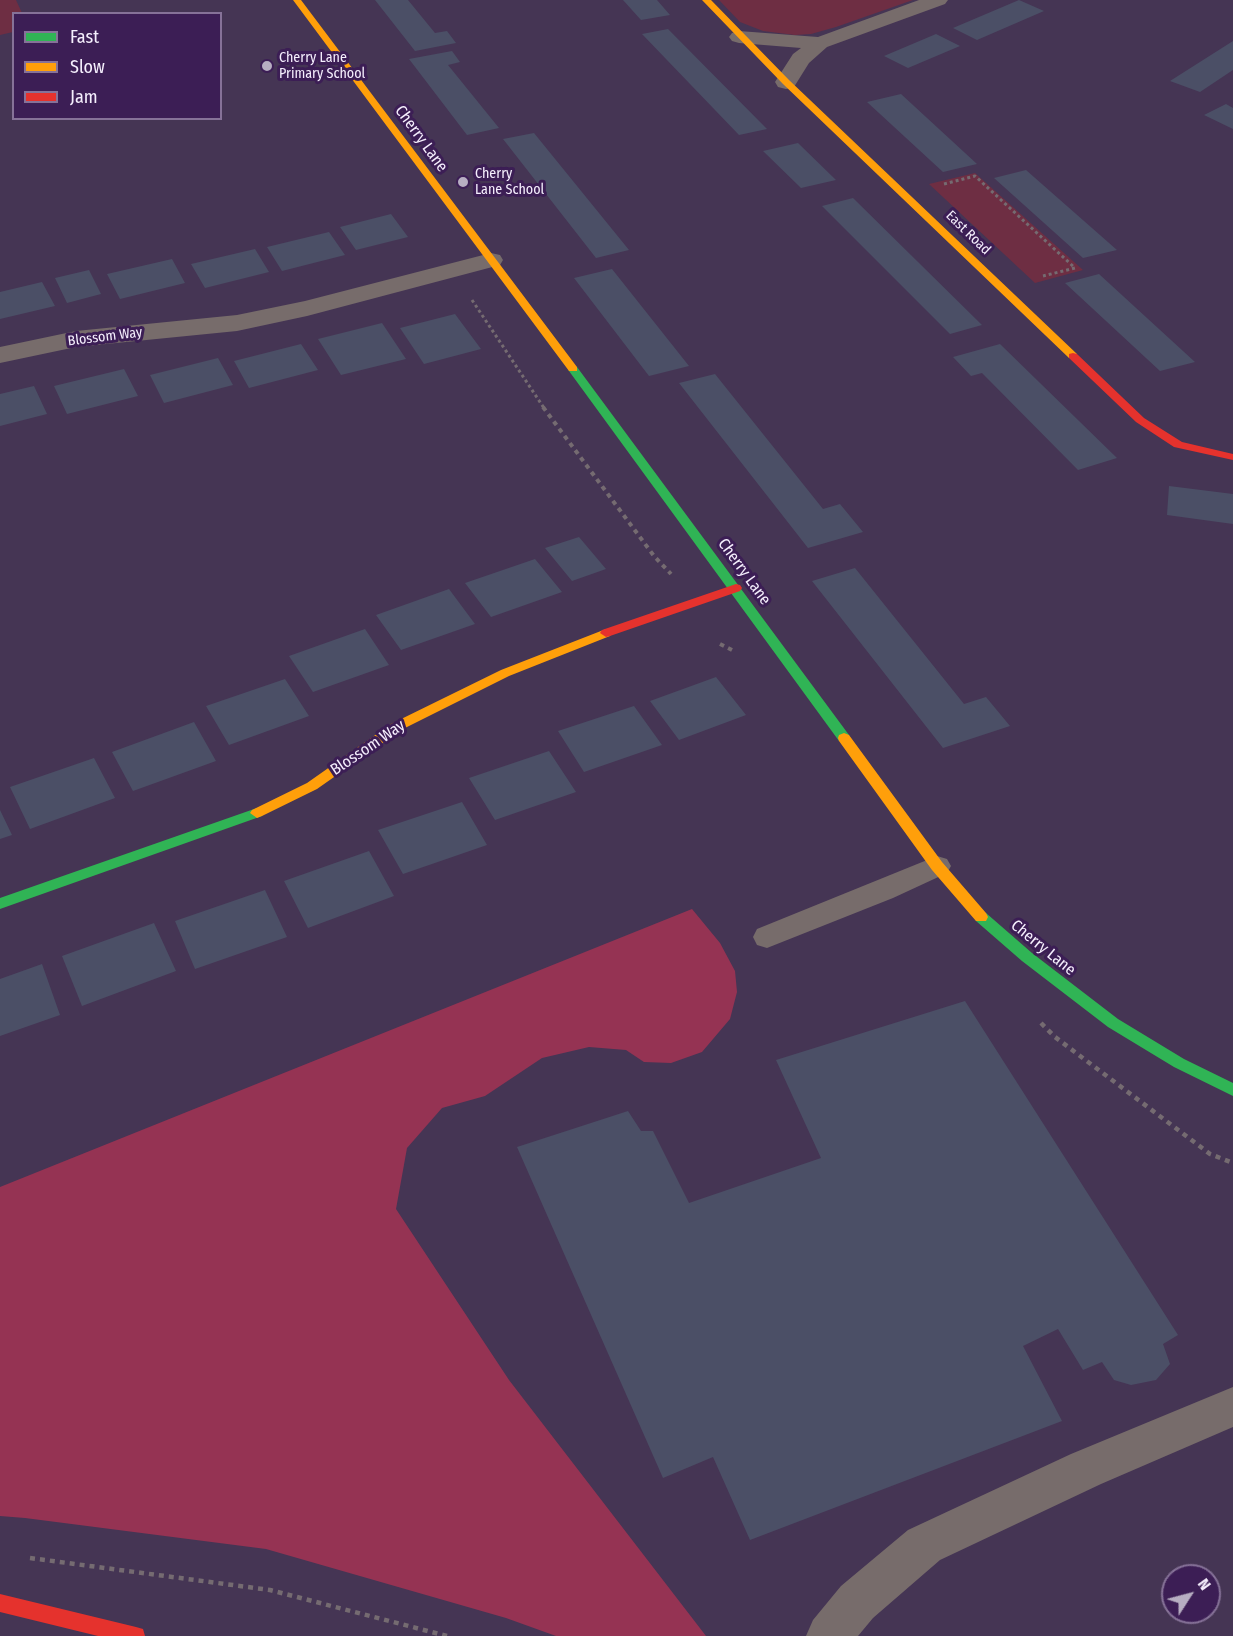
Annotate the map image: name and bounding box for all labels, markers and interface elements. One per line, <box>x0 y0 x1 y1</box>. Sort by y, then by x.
legend <box>12 12 222 120</box>
text: Fast <box>70 26 99 48</box>
place label: Cherry Lane Primary School <box>279 50 365 82</box>
text: Slow <box>70 56 105 78</box>
marker: Cherry Lane Primary School <box>260 59 274 73</box>
text: Jam <box>70 86 98 108</box>
street label: Cherry Lane <box>390 102 452 176</box>
place label: Cherry Lane School <box>475 166 544 198</box>
marker: Cherry Lane School <box>456 175 470 189</box>
street label: East Road <box>942 207 994 259</box>
street label: Blossom Way <box>67 324 143 350</box>
street label: Cherry Lane <box>713 535 775 609</box>
street label: Blossom Way <box>327 716 409 780</box>
street label: Cherry Lane <box>1007 916 1079 980</box>
north arrow <box>1161 1564 1221 1624</box>
text: N <box>1194 1575 1215 1594</box>

